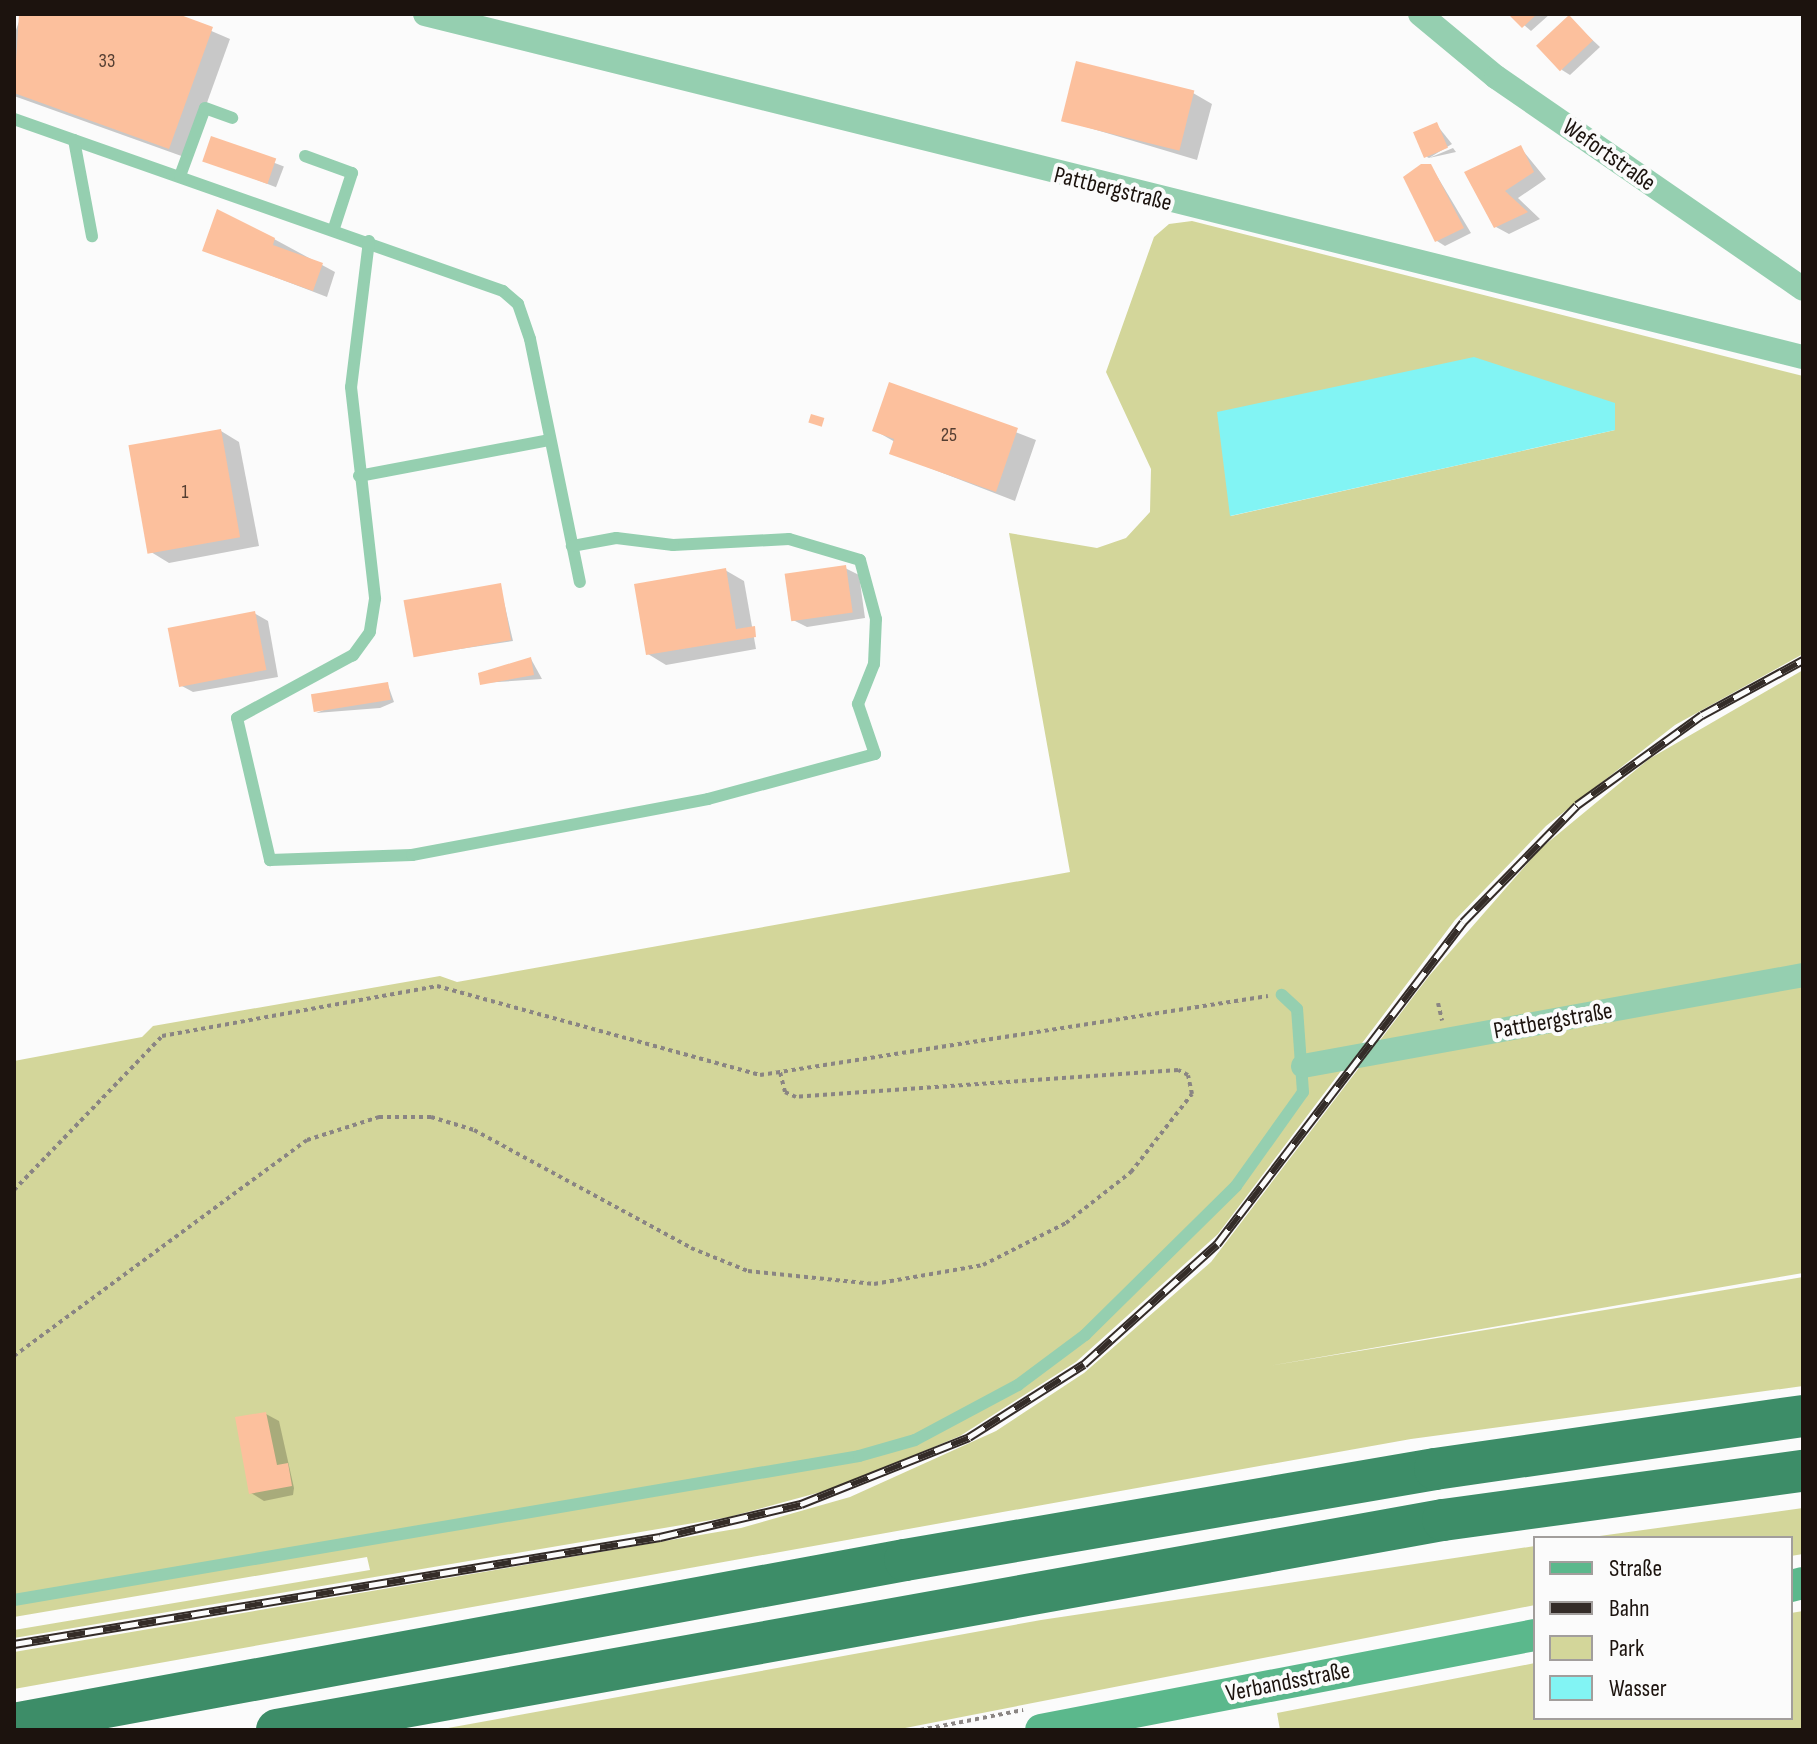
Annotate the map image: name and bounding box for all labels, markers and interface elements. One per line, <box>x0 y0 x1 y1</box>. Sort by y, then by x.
house number: 33 <box>99 49 115 73</box>
street label: Wefortstraße <box>1557 113 1661 197</box>
street label: Pattbergstraße <box>1051 160 1175 218</box>
house number: 25 <box>941 423 957 447</box>
house number: 1 <box>182 480 188 504</box>
street label: Pattbergstraße <box>1491 996 1615 1046</box>
legend <box>1533 1536 1793 1720</box>
text: Straße <box>1609 1554 1662 1583</box>
text: Bahn <box>1609 1594 1650 1623</box>
text: Park <box>1609 1634 1644 1663</box>
street label: Verbandsstraße <box>1224 1656 1352 1708</box>
text: Wasser <box>1609 1674 1667 1703</box>

